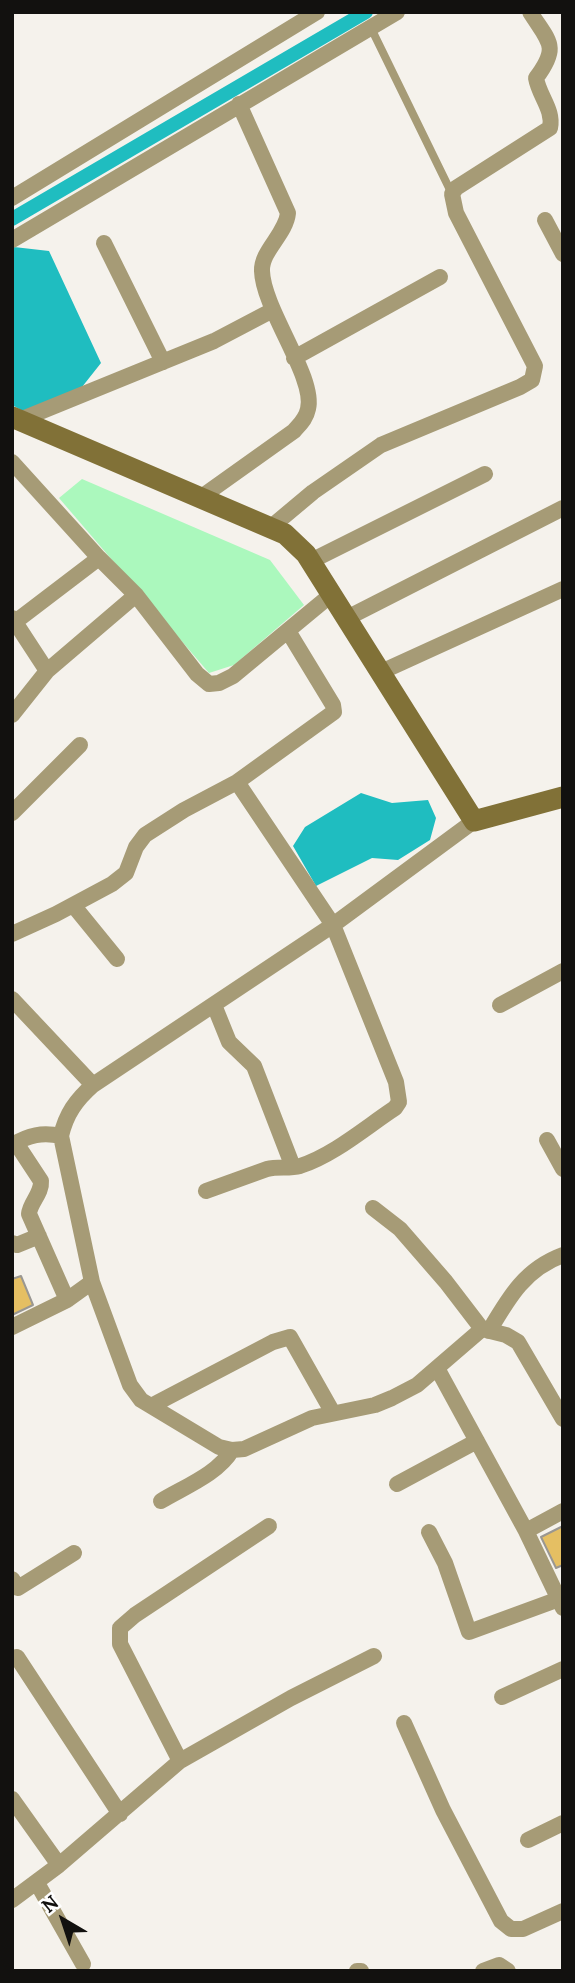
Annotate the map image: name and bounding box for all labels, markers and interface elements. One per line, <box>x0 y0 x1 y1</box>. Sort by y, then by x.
north arrow <box>28 1885 98 1955</box>
text: N <box>37 1890 63 1918</box>

